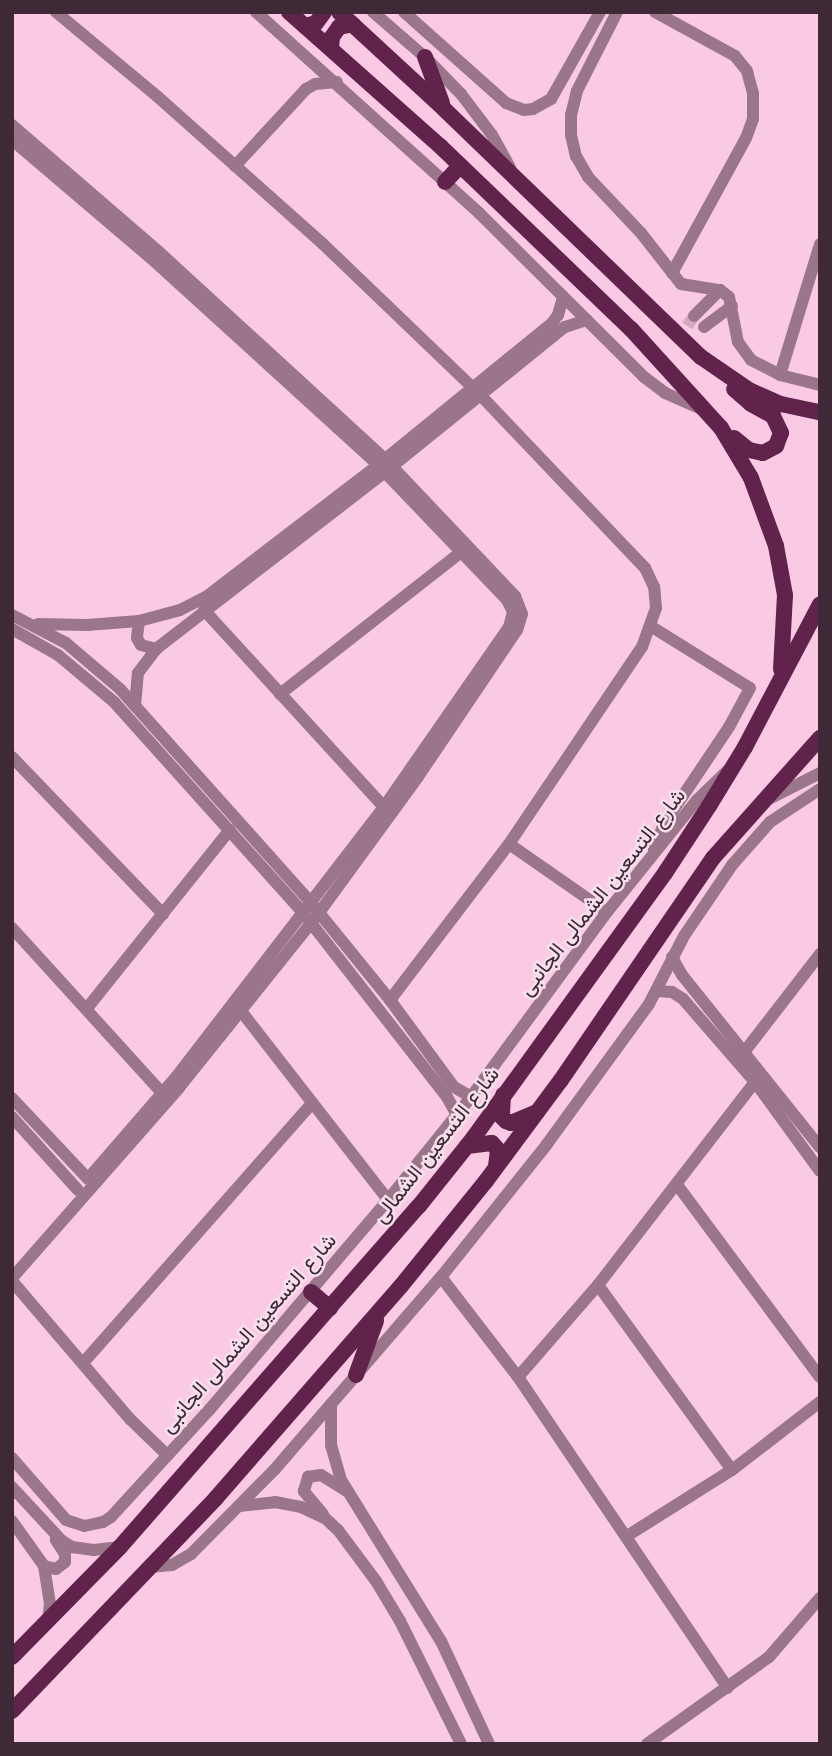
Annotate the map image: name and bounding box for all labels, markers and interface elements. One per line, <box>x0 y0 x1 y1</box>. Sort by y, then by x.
street label: شارع التسعين الشمالى الجانبى <box>513 783 691 1001</box>
street label: شارع التسعين الشمالى <box>367 1062 505 1228</box>
street label: شارع التسعين الشمالى الجانبى <box>154 1228 342 1438</box>

